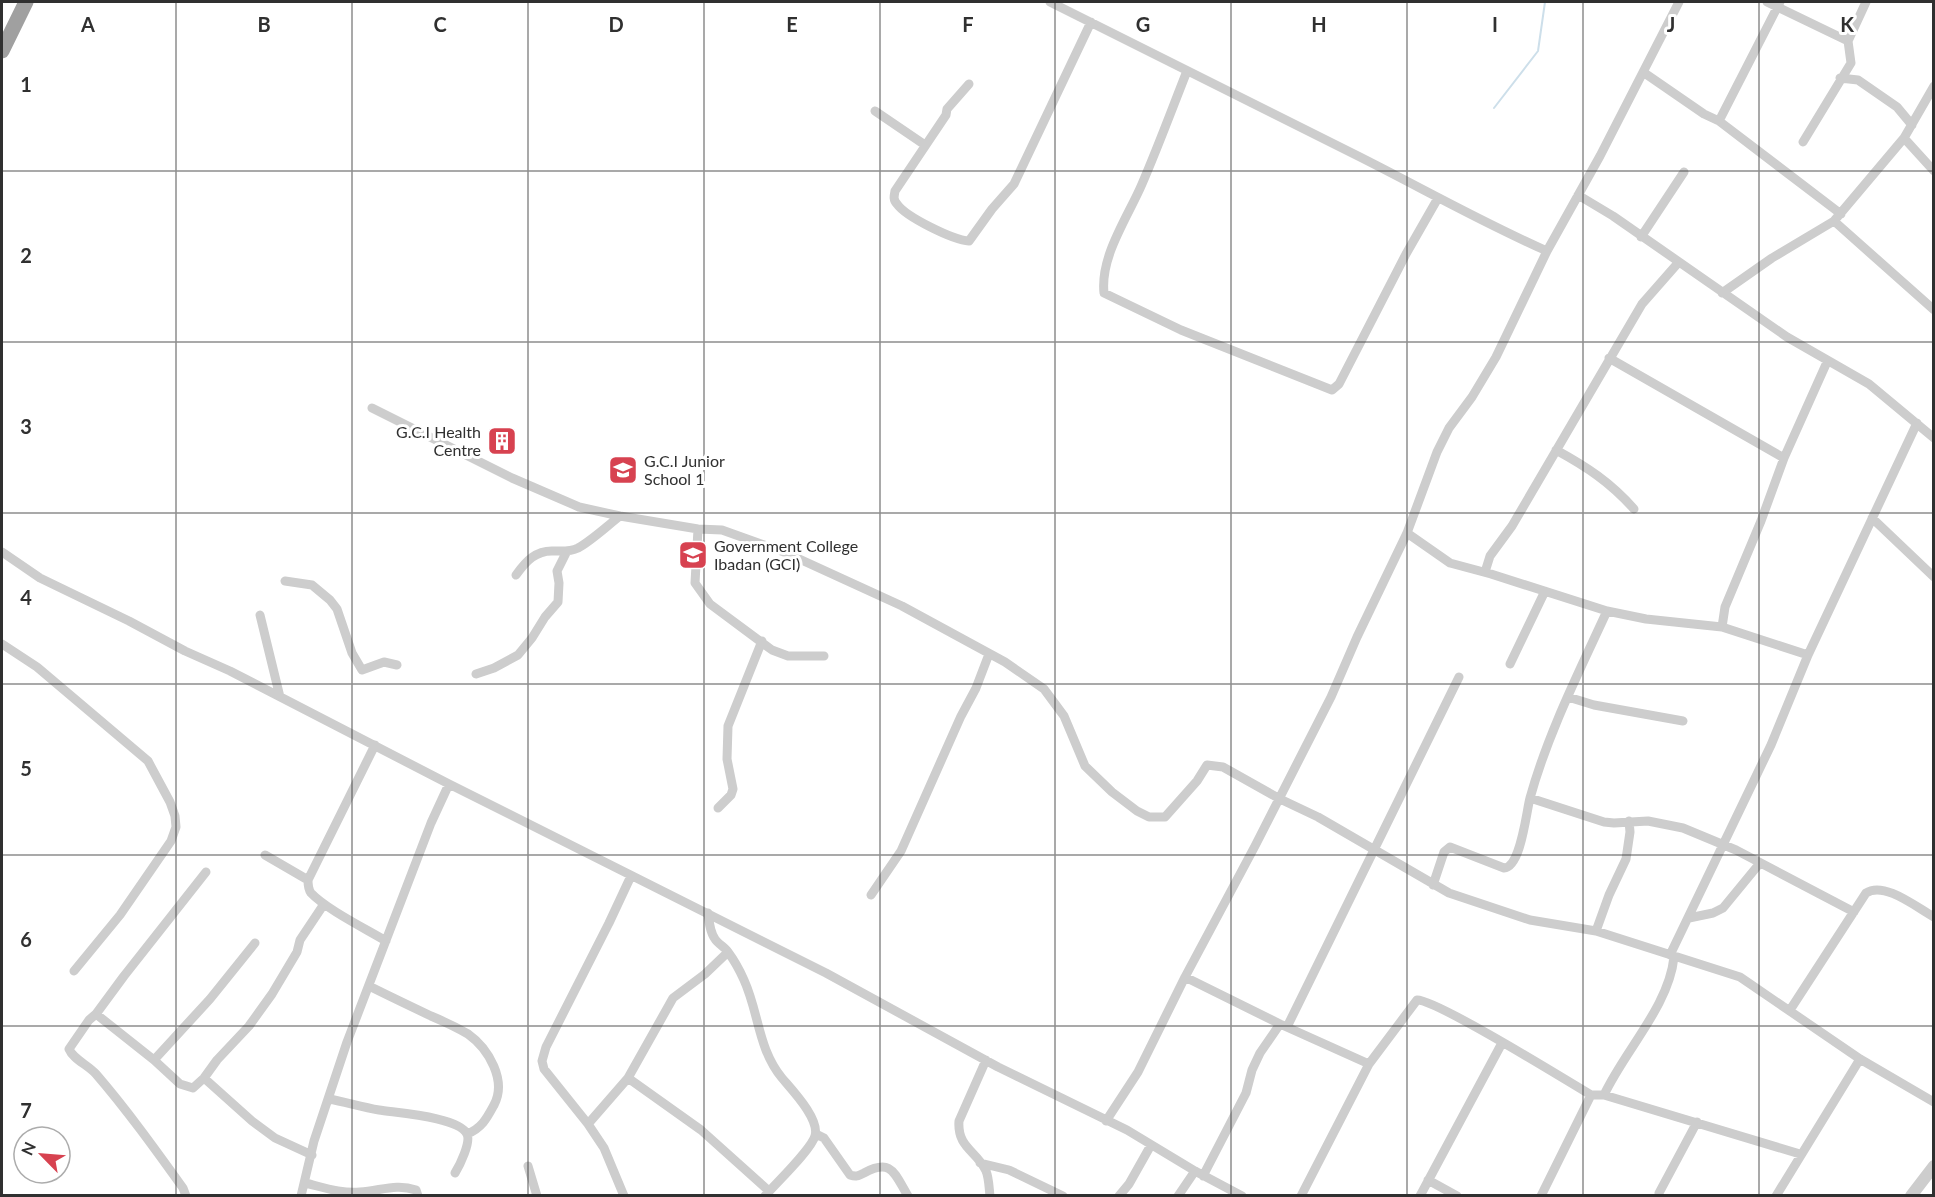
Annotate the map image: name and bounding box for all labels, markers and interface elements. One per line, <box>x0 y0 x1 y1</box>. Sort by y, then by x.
text: A <box>80 12 95 36</box>
text: B <box>257 12 271 36</box>
text: C <box>433 12 447 36</box>
text: D <box>608 12 624 36</box>
text: E <box>786 12 798 36</box>
text: F <box>962 12 974 36</box>
text: G <box>1136 12 1150 36</box>
text: H <box>1311 12 1327 36</box>
text: I <box>1492 12 1498 36</box>
text: J <box>1667 12 1675 36</box>
text: K <box>1840 12 1854 36</box>
text: 1 <box>20 72 32 96</box>
text: 2 <box>20 243 32 267</box>
text: 3 <box>20 414 32 438</box>
place label: G.C.I Health Centre <box>396 422 481 459</box>
building icon: G.C.I Health Centre <box>486 425 518 457</box>
place label: G.C.I Junior School 1 <box>644 451 725 488</box>
school or university icon: G.C.I Junior School 1 <box>607 454 639 486</box>
place label: Government College Ibadan (GCI) <box>714 536 858 573</box>
school or university icon: Government College Ibadan (GCI) <box>677 539 709 571</box>
text: 4 <box>20 585 32 609</box>
text: 5 <box>20 756 32 780</box>
text: 6 <box>20 927 32 951</box>
text: 7 <box>20 1098 32 1122</box>
north arrow <box>12 1125 72 1185</box>
text: N <box>17 1139 39 1158</box>

